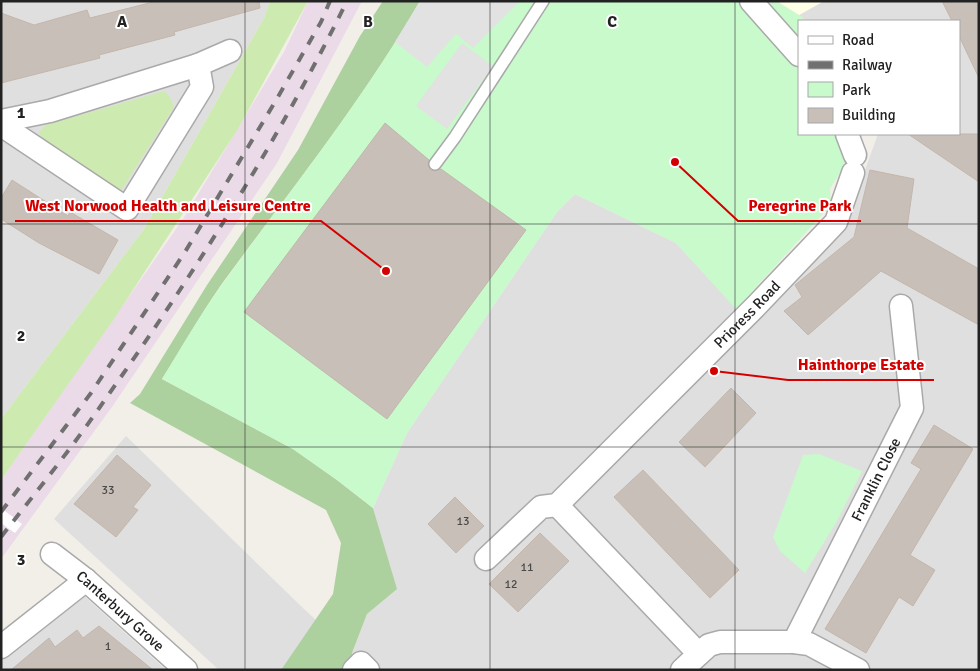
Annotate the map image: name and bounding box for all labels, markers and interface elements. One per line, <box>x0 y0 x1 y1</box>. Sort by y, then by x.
text: A <box>117 12 128 32</box>
text: B <box>363 12 373 32</box>
text: C <box>607 12 617 32</box>
legend <box>798 20 960 135</box>
text: Road <box>842 31 874 49</box>
text: Railway <box>842 56 892 74</box>
text: Park <box>842 81 871 99</box>
text: 1 <box>17 103 26 123</box>
text: Building <box>842 106 896 124</box>
callout: West Norwood Health and Leisure Centre <box>15 190 321 221</box>
callout: Peregrine Park <box>738 190 861 221</box>
text: West Norwood Health and Leisure Centre <box>25 196 311 216</box>
text: Peregrine Park <box>748 196 852 216</box>
street label: Prioress Road <box>710 277 784 352</box>
text: 2 <box>17 326 25 346</box>
callout: Hainthorpe Estate <box>788 349 934 380</box>
text: Hainthorpe Estate <box>798 355 924 375</box>
street label: Franklin Close <box>847 435 905 524</box>
house number: 33 <box>102 483 114 498</box>
house number: 13 <box>457 514 469 529</box>
text: 3 <box>17 550 25 570</box>
house number: 11 <box>521 560 533 575</box>
street label: Canterbury Grove <box>73 567 168 655</box>
house number: 12 <box>505 577 517 592</box>
house number: 1 <box>105 639 111 654</box>

